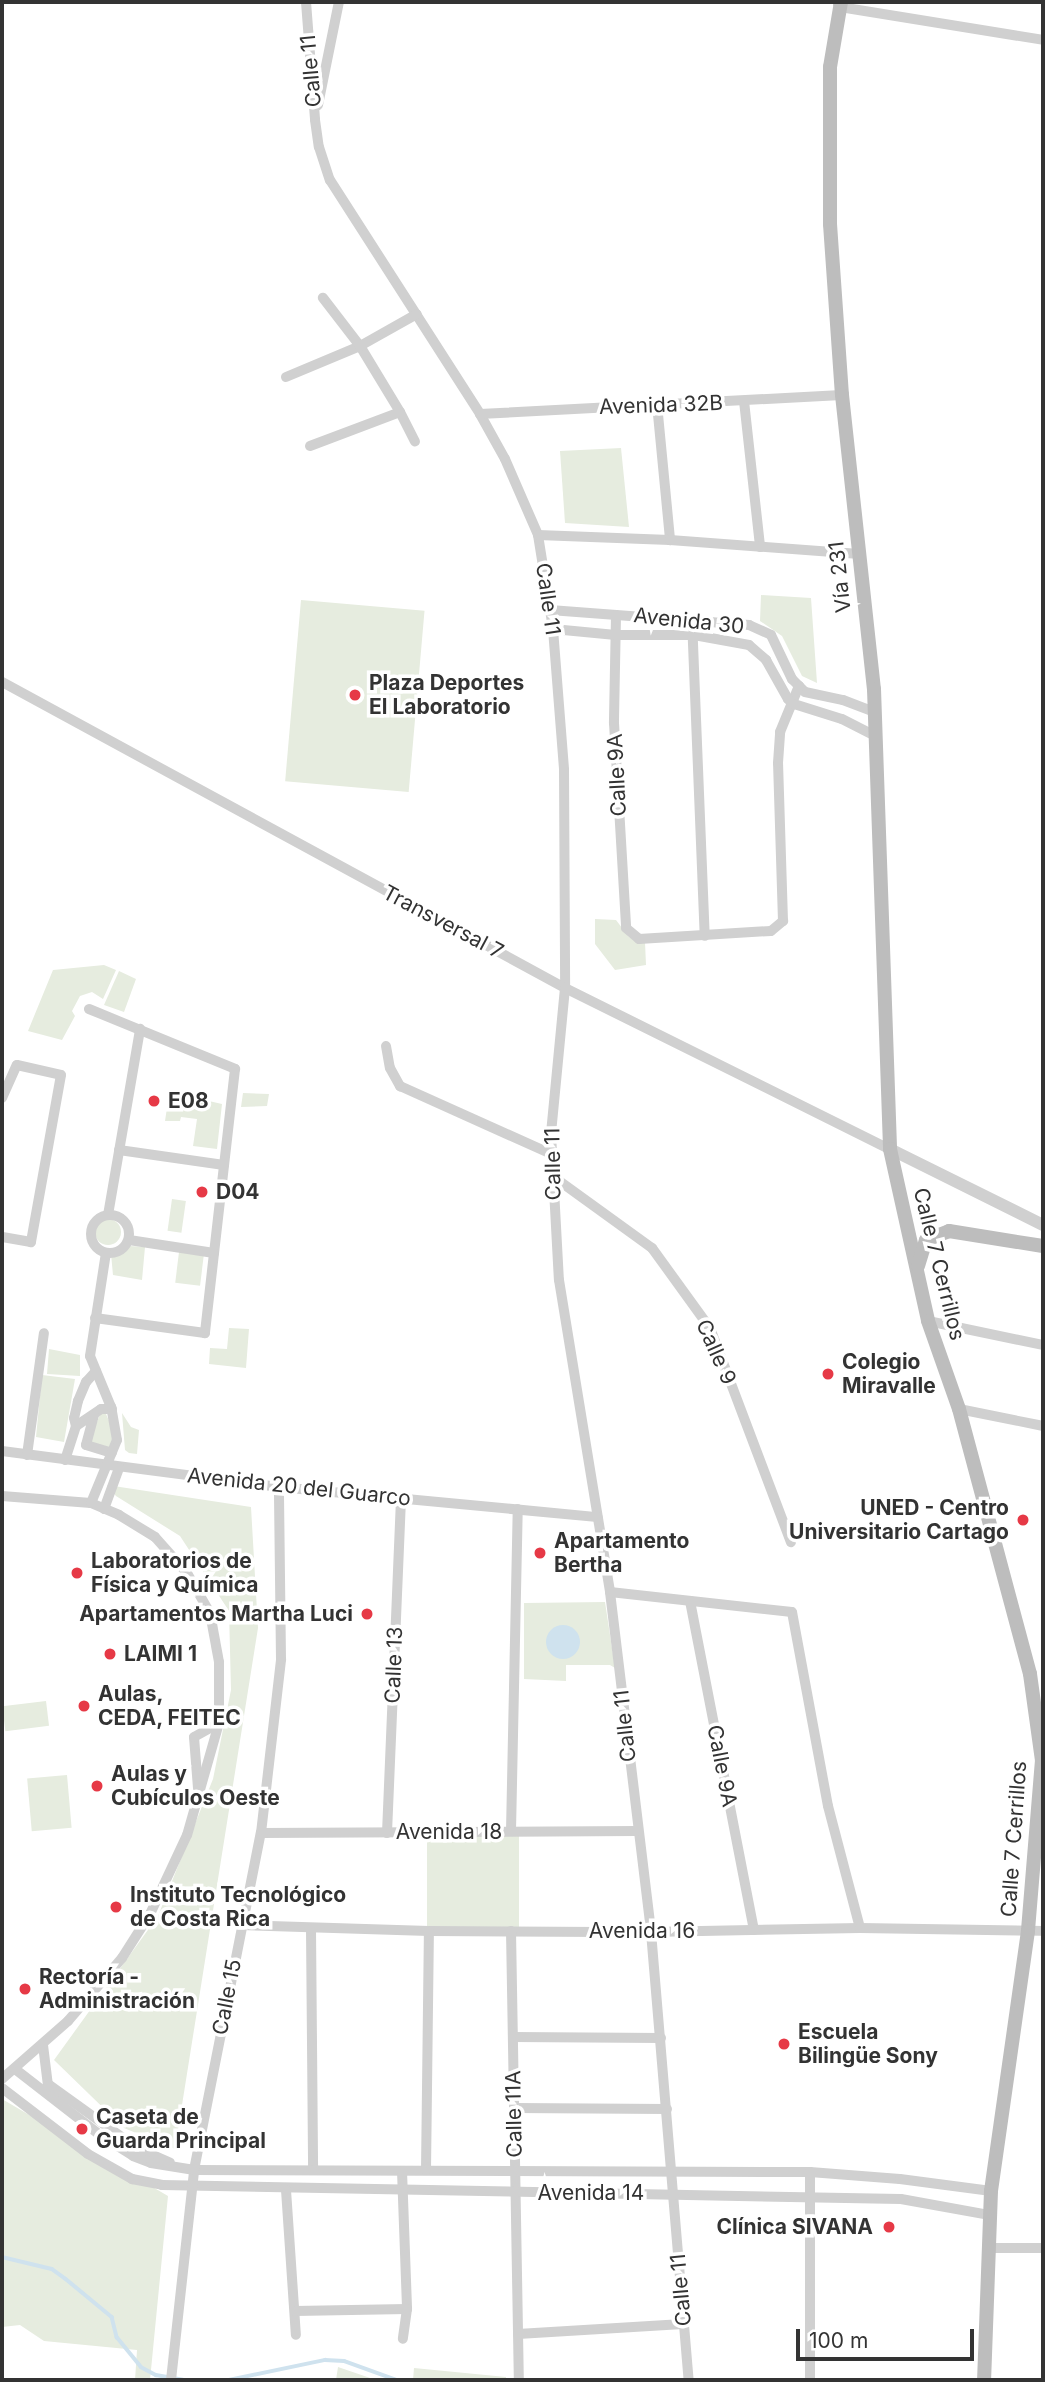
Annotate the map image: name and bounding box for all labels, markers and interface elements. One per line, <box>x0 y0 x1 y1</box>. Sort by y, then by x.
street label: Calle 11 <box>295 34 327 108</box>
street label: Avenida 32B <box>598 390 724 420</box>
street label: Vía 231 <box>824 540 856 614</box>
street label: Calle 11 <box>530 561 566 637</box>
street label: Avenida 30 <box>633 603 745 639</box>
place label: Plaza Deportes El Laboratorio <box>369 670 524 720</box>
marker: Plaza Deportes El Laboratorio <box>347 687 363 703</box>
street label: Calle 9A <box>602 733 632 817</box>
street label: Transversal 7 <box>378 880 508 964</box>
place label: E08 <box>168 1088 209 1114</box>
marker: E08 <box>146 1093 162 1109</box>
street label: Calle 11 <box>540 1128 566 1200</box>
place label: D04 <box>216 1179 260 1205</box>
marker: D04 <box>194 1184 210 1200</box>
street label: Calle 7 Cerrillos <box>908 1185 970 1343</box>
street label: Calle 9 <box>691 1316 741 1388</box>
place label: Colegio Miravalle <box>842 1349 936 1399</box>
marker: Colegio Miravalle <box>820 1366 836 1382</box>
street label: Avenida 20 del Guarco <box>186 1463 412 1511</box>
place label: UNED - Centro Universitario Cartago <box>789 1495 1009 1545</box>
marker: UNED - Centro Universitario Cartago <box>1015 1512 1031 1528</box>
place label: Apartamento Bertha <box>554 1528 689 1578</box>
marker: Apartamento Bertha <box>532 1545 548 1561</box>
place label: Laboratorios de Física y Química <box>91 1548 258 1598</box>
marker: Laboratorios de Física y Química <box>69 1565 85 1581</box>
place label: Apartamentos Martha Luci <box>79 1601 353 1627</box>
marker: Apartamentos Martha Luci <box>359 1606 375 1622</box>
street label: Calle 13 <box>380 1626 408 1704</box>
place label: LAIMI 1 <box>124 1641 197 1667</box>
marker: LAIMI 1 <box>102 1646 118 1662</box>
place label: Aulas, CEDA, FEITEC <box>98 1681 242 1731</box>
street label: Calle 11 <box>609 1689 641 1763</box>
marker: Aulas, CEDA, FEITEC <box>76 1698 92 1714</box>
street label: Calle 9A <box>702 1723 742 1809</box>
street label: Calle 7 Cerrillos <box>996 1760 1032 1918</box>
place label: Aulas y Cubículos Oeste <box>111 1761 280 1811</box>
marker: Aulas y Cubículos Oeste <box>89 1778 105 1794</box>
street label: Avenida 18 <box>396 1819 502 1845</box>
place label: Instituto Tecnológico de Costa Rica <box>130 1882 346 1932</box>
marker: Instituto Tecnológico de Costa Rica <box>108 1899 124 1915</box>
street label: Avenida 16 <box>589 1918 695 1944</box>
street label: Calle 15 <box>207 1957 247 2037</box>
place label: Rectoría - Administración <box>39 1964 195 2014</box>
marker: Rectoría - Administración <box>17 1981 33 1997</box>
place label: Escuela Bilingüe Sony <box>798 2019 938 2069</box>
marker: Escuela Bilingüe Sony <box>776 2036 792 2052</box>
street label: Calle 11A <box>501 2070 527 2158</box>
place label: Caseta de Guarda Principal <box>96 2104 266 2154</box>
marker: Caseta de Guarda Principal <box>74 2121 90 2137</box>
street label: Avenida 14 <box>538 2180 644 2206</box>
place label: Clínica SIVANA <box>717 2214 873 2240</box>
marker: Clínica SIVANA <box>879 2217 899 2237</box>
street label: Calle 11 <box>665 2253 697 2327</box>
scale bar <box>800 2316 978 2360</box>
text: 100 m <box>809 2328 868 2353</box>

